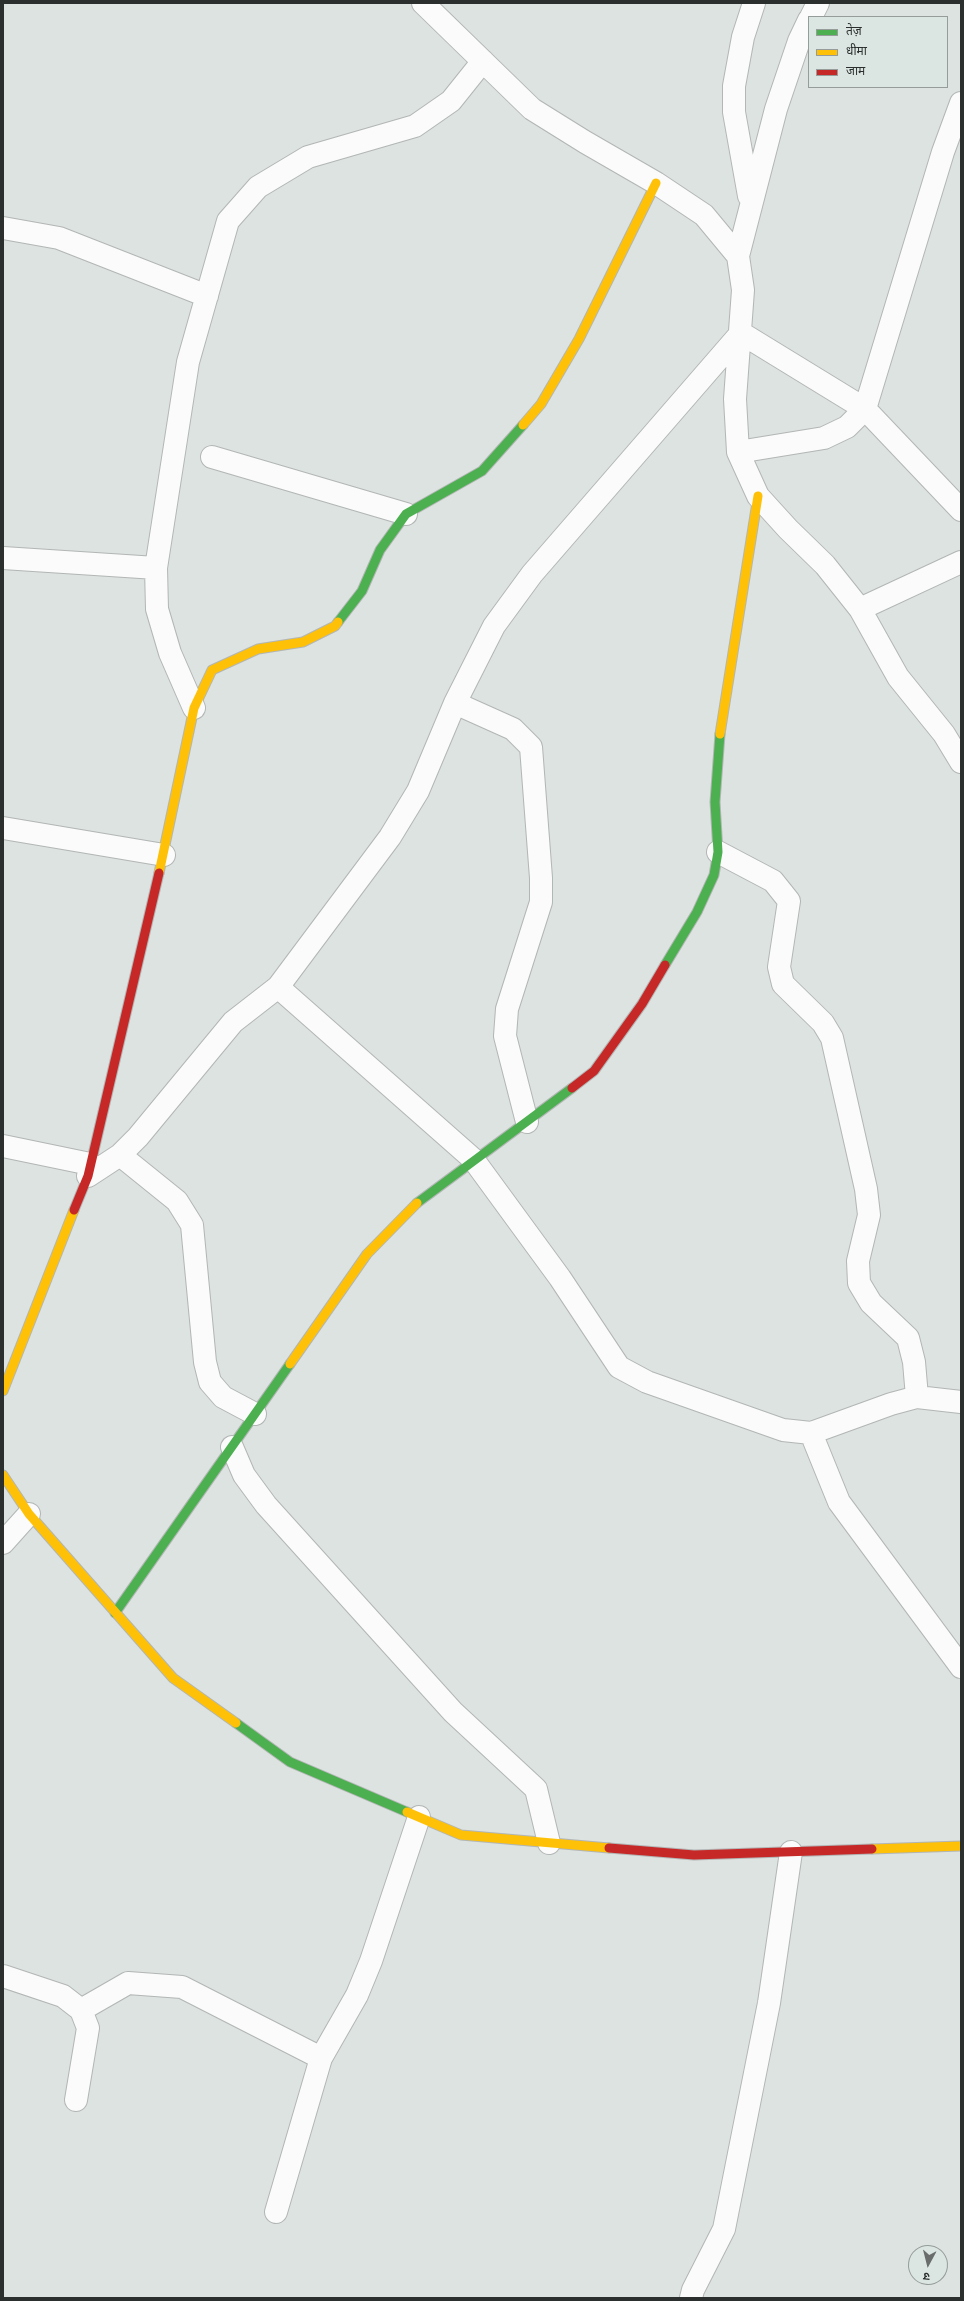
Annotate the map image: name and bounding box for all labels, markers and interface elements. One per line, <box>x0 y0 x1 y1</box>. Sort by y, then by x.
legend <box>808 16 948 88</box>
text: तेज़ <box>846 24 862 38</box>
text: धीमा <box>846 44 867 58</box>
text: जाम <box>846 64 865 78</box>
north arrow <box>908 2245 948 2285</box>
text: उ <box>923 2270 931 2283</box>

